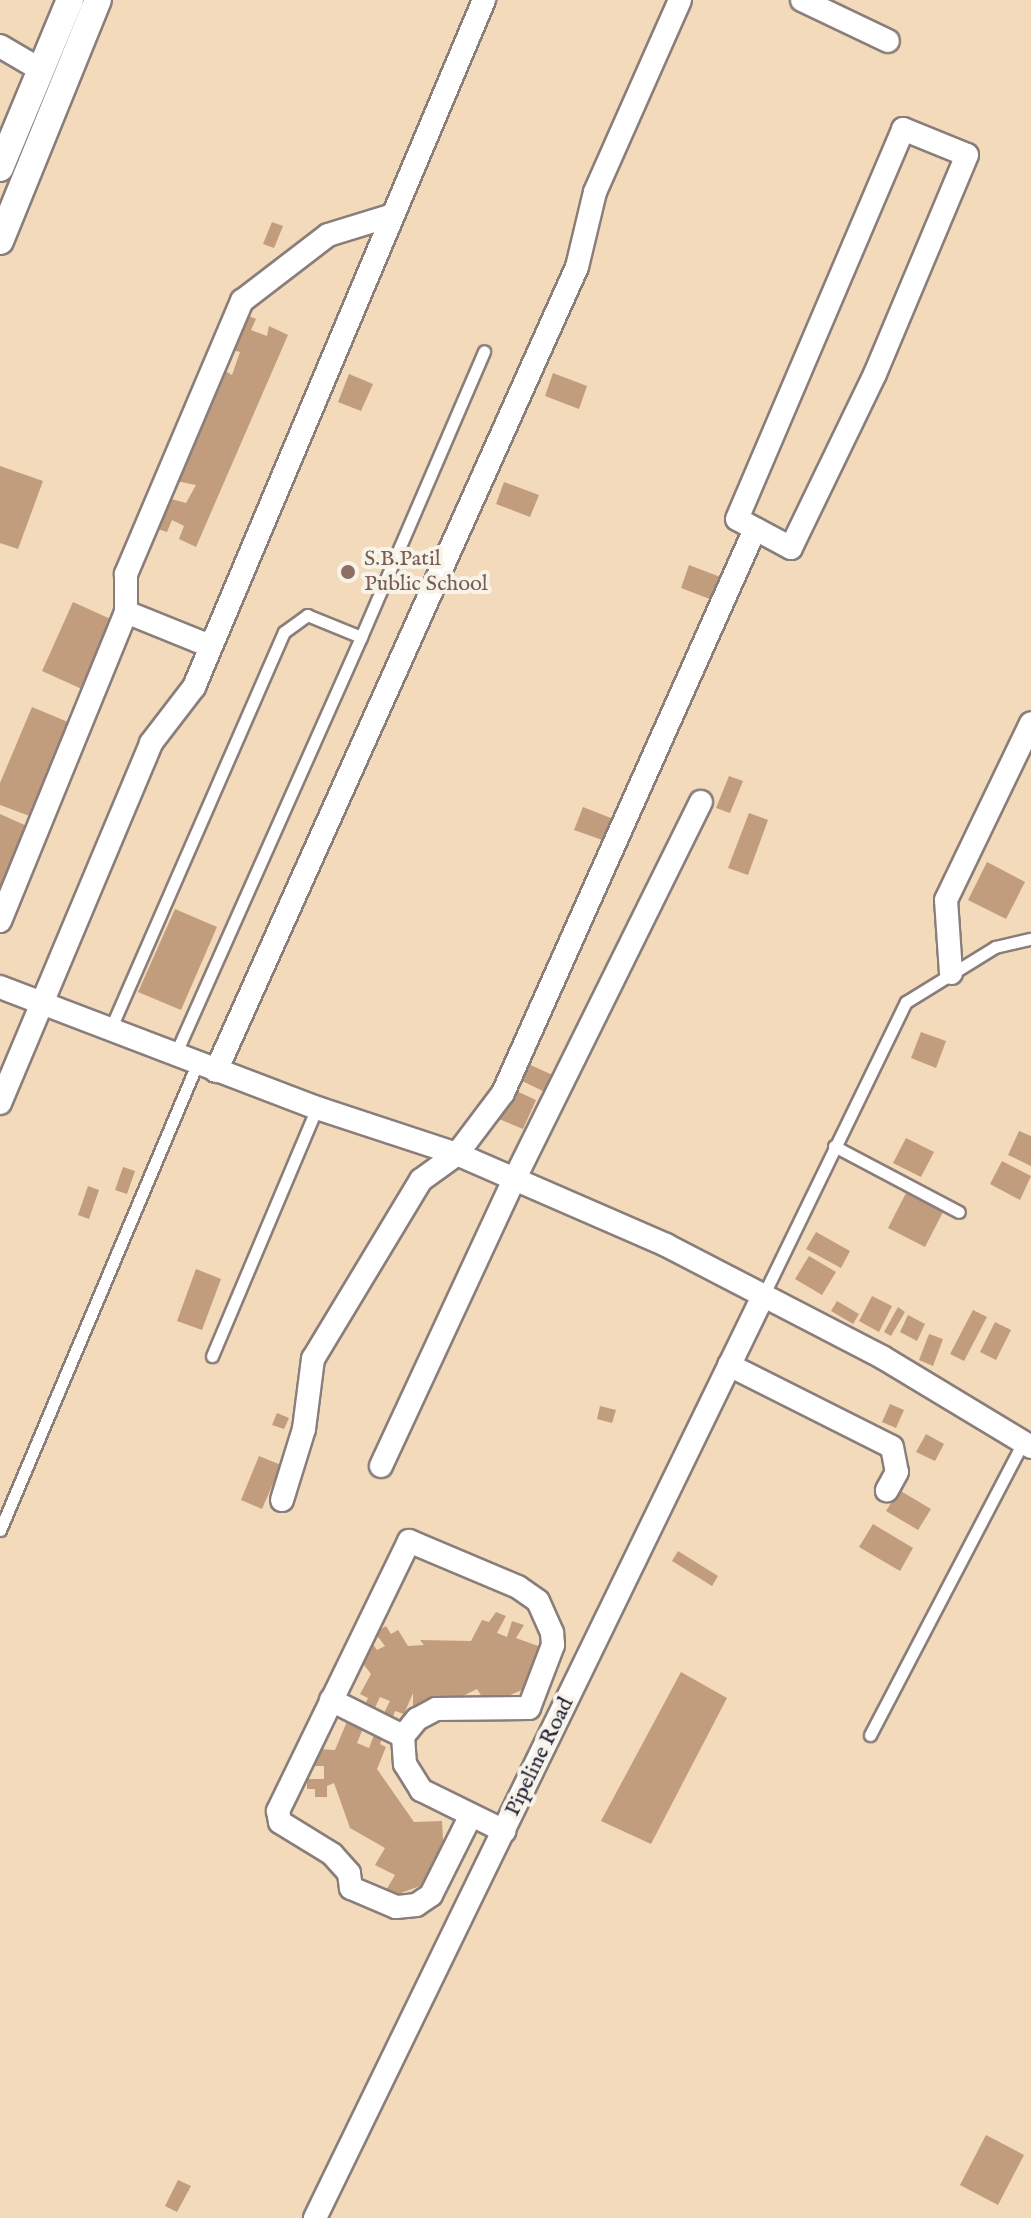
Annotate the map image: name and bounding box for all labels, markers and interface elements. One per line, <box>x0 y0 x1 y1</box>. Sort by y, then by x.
place label: S.B.Patil Public School <box>364 546 488 598</box>
marker: S.B.Patil Public School <box>339 563 357 581</box>
street label: Pipeline Road <box>500 1693 580 1821</box>

